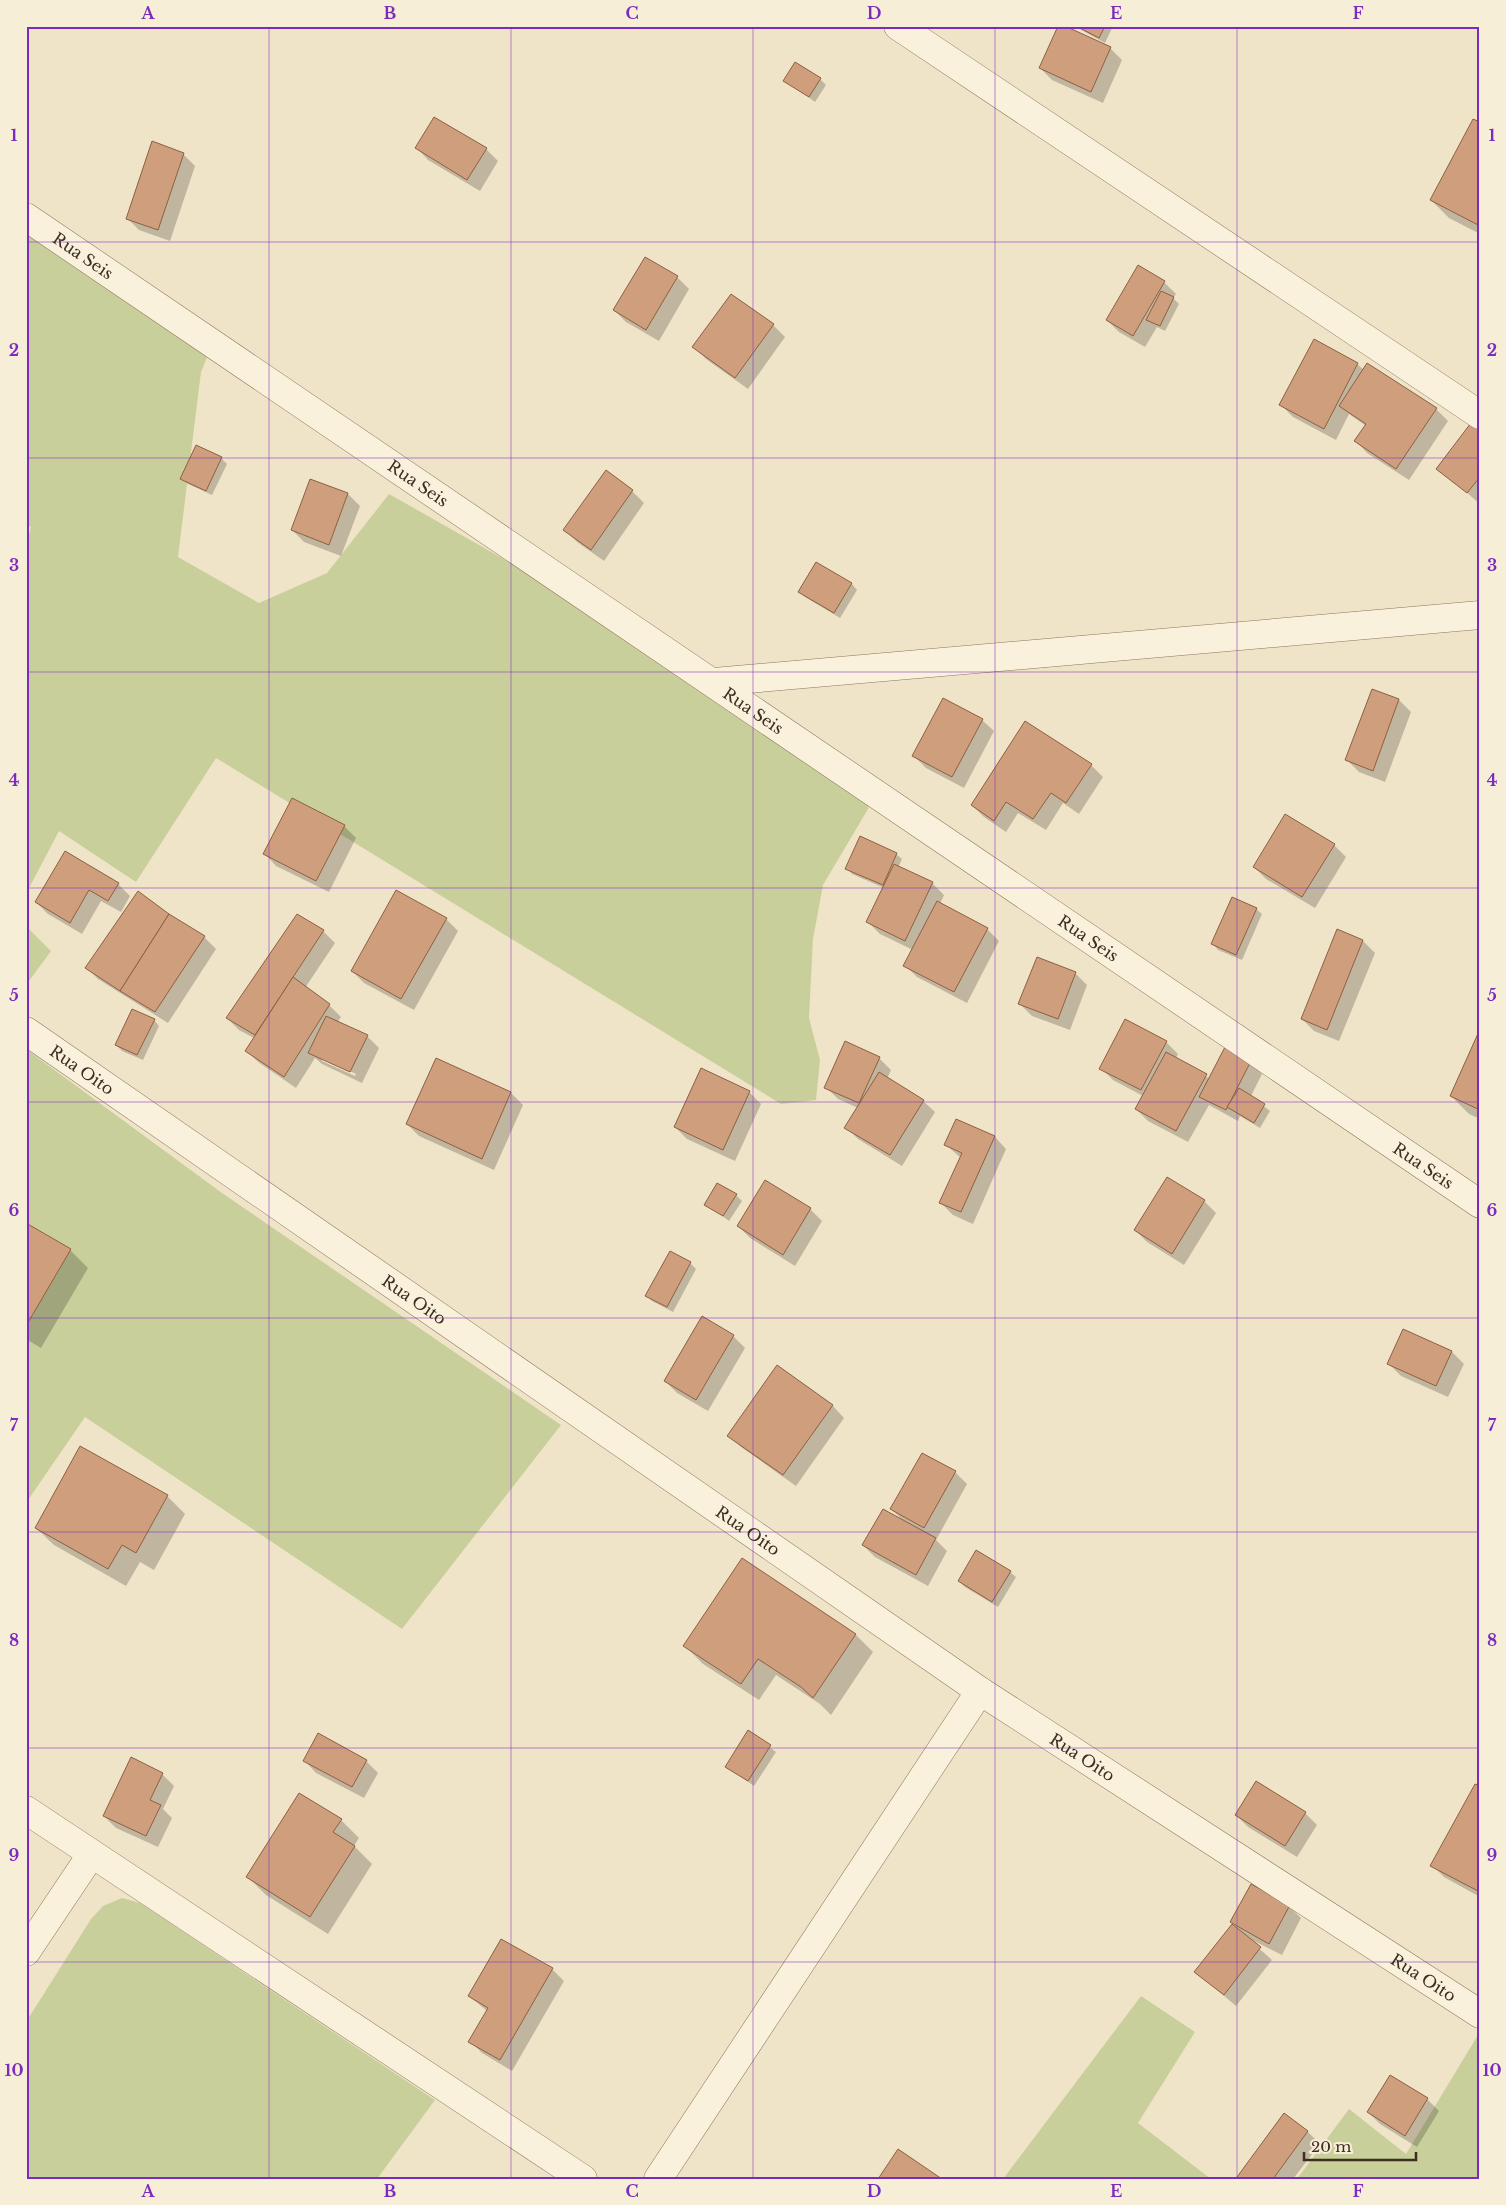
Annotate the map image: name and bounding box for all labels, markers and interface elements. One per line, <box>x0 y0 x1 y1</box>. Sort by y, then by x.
text: A <box>141 3 156 23</box>
text: B <box>384 3 397 23</box>
text: C <box>625 3 639 23</box>
text: D <box>867 3 881 23</box>
text: E <box>1110 3 1122 23</box>
text: F <box>1352 3 1364 23</box>
text: 1 <box>11 125 18 145</box>
text: 1 <box>1489 125 1496 145</box>
street label: Rua Seis <box>49 228 117 283</box>
text: 2 <box>9 340 19 360</box>
text: 2 <box>1487 340 1497 360</box>
street label: Rua Seis <box>384 456 452 511</box>
text: 3 <box>9 555 19 575</box>
text: 3 <box>1487 555 1497 575</box>
street label: Rua Seis <box>719 683 787 738</box>
text: 4 <box>9 770 19 790</box>
text: 4 <box>1487 770 1497 790</box>
street label: Rua Seis <box>1054 911 1122 966</box>
text: 5 <box>9 985 19 1005</box>
text: 5 <box>1487 985 1497 1005</box>
street label: Rua Oito <box>46 1040 118 1099</box>
street label: Rua Seis <box>1389 1138 1458 1193</box>
text: 6 <box>9 1200 20 1220</box>
text: 6 <box>1487 1200 1498 1220</box>
street label: Rua Oito <box>378 1270 450 1329</box>
text: 7 <box>10 1415 19 1435</box>
text: 7 <box>1488 1415 1497 1435</box>
street label: Rua Oito <box>712 1501 784 1560</box>
text: 8 <box>9 1630 19 1650</box>
text: 8 <box>1487 1630 1497 1650</box>
street label: Rua Oito <box>1046 1729 1119 1786</box>
text: 9 <box>9 1845 20 1865</box>
text: 9 <box>1487 1845 1498 1865</box>
street label: Rua Oito <box>1387 1949 1460 2006</box>
text: 10 <box>4 2060 24 2080</box>
text: 10 <box>1482 2060 1502 2080</box>
scale bar <box>1304 2130 1416 2162</box>
text: 20 m <box>1311 2137 1351 2156</box>
text: A <box>141 2181 156 2201</box>
text: B <box>384 2181 397 2201</box>
text: C <box>625 2181 639 2201</box>
text: D <box>867 2181 881 2201</box>
text: E <box>1110 2181 1122 2201</box>
text: F <box>1352 2181 1364 2201</box>

